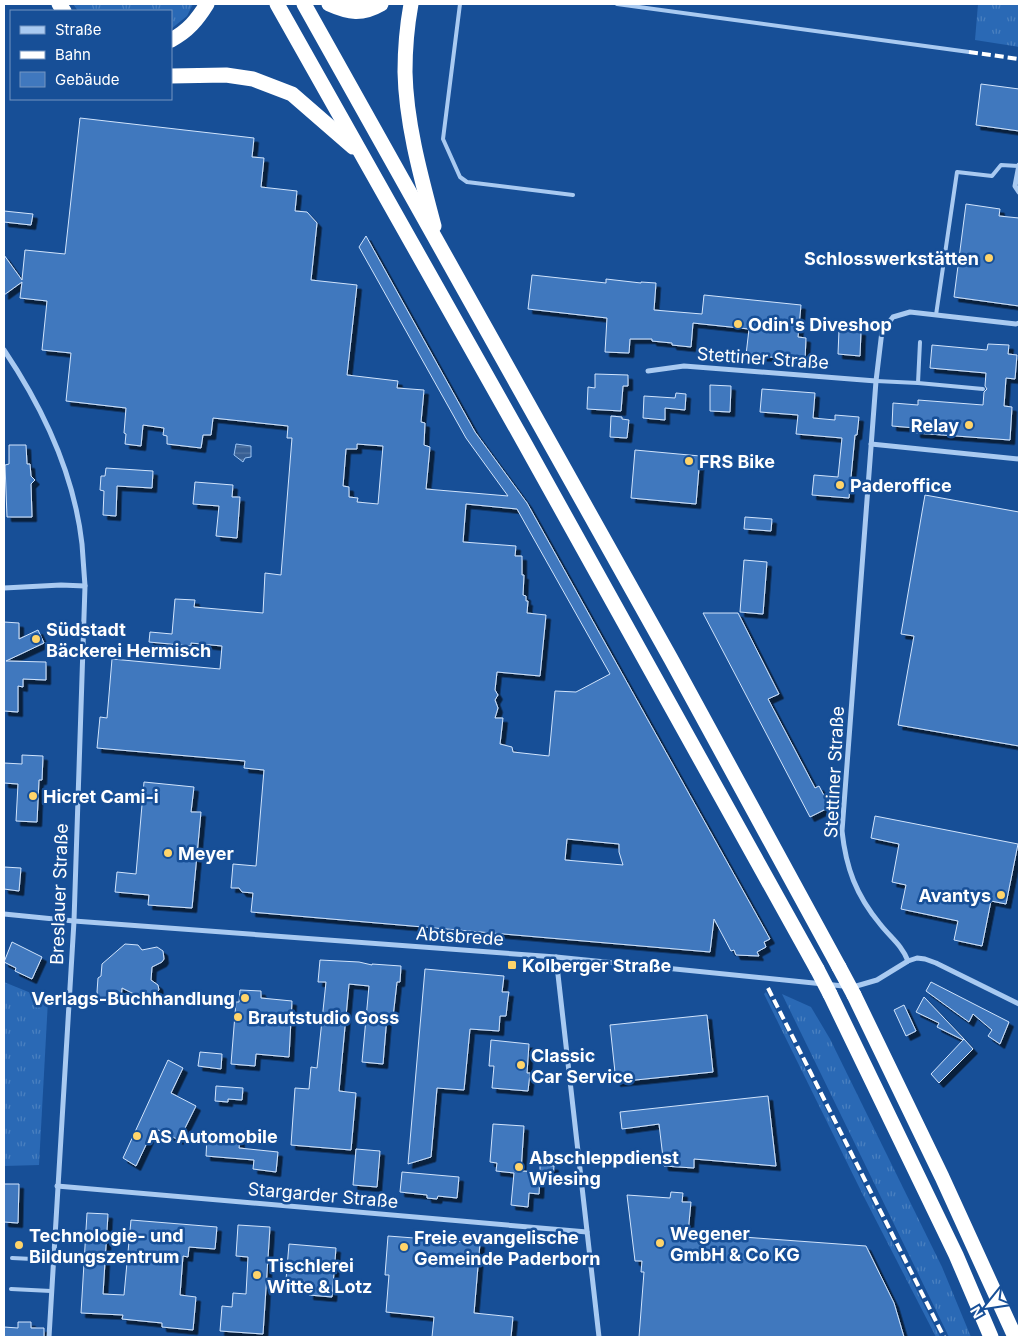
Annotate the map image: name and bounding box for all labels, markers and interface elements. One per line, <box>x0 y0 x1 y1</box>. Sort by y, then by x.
legend <box>10 10 172 100</box>
text: Straße <box>55 20 102 39</box>
text: Bahn <box>55 45 91 64</box>
text: Gebäude <box>55 70 120 89</box>
place label: Schlosswerkstätten <box>804 248 979 269</box>
marker: Schlosswerkstätten <box>983 252 995 264</box>
place label: Odin's Diveshop <box>748 314 892 335</box>
marker: Odin's Diveshop <box>732 318 744 330</box>
street label: Stettiner Straße <box>696 343 830 373</box>
place label: Relay <box>911 415 959 436</box>
marker: Relay <box>963 419 975 431</box>
place label: FRS Bike <box>699 451 775 472</box>
marker: FRS Bike <box>683 455 695 467</box>
place label: Paderoffice <box>850 475 952 496</box>
marker: Paderoffice <box>834 479 846 491</box>
place label: Südstadt Bäckerei Hermisch <box>46 619 211 661</box>
marker: Südstadt Bäckerei Hermisch <box>30 633 42 645</box>
street label: Stettiner Straße <box>820 705 848 839</box>
place label: Hicret Cami-i <box>43 786 159 807</box>
marker: Hicret Cami-i <box>27 790 39 802</box>
street label: Breslauer Straße <box>46 823 72 965</box>
place label: Meyer <box>178 843 234 864</box>
marker: Meyer <box>162 847 174 859</box>
place label: Avantys <box>919 885 991 906</box>
marker: Avantys <box>995 889 1007 901</box>
street label: Abtsbrede <box>415 922 505 950</box>
place label: Kolberger Straße <box>522 955 672 976</box>
marker: Kolberger Straße <box>506 959 518 971</box>
place label: Verlags-Buchhandlung <box>31 988 235 1009</box>
marker: Verlags-Buchhandlung <box>239 992 251 1004</box>
place label: Brautstudio Goss <box>248 1007 399 1028</box>
marker: Brautstudio Goss <box>232 1011 244 1023</box>
place label: Classic Car Service <box>531 1045 634 1087</box>
marker: Classic Car Service <box>515 1059 527 1071</box>
place label: AS Automobile <box>147 1126 278 1147</box>
marker: AS Automobile <box>131 1130 143 1142</box>
place label: Abschleppdienst Wiesing <box>529 1147 679 1189</box>
marker: Abschleppdienst Wiesing <box>513 1161 525 1173</box>
street label: Stargarder Straße <box>247 1178 399 1212</box>
place label: Wegener GmbH & Co KG <box>670 1223 800 1265</box>
place label: Technologie- und Bildungszentrum <box>29 1225 184 1267</box>
place label: Freie evangelische Gemeinde Paderborn <box>414 1227 600 1269</box>
marker: Wegener GmbH & Co KG <box>654 1237 666 1249</box>
marker: Technologie- und Bildungszentrum <box>13 1239 25 1251</box>
marker: Freie evangelische Gemeinde Paderborn <box>398 1241 410 1253</box>
place label: Tischlerei Witte & Lotz <box>267 1255 372 1297</box>
marker: Tischlerei Witte & Lotz <box>251 1269 263 1281</box>
north arrow <box>963 1281 1013 1331</box>
text: N <box>966 1304 986 1322</box>

